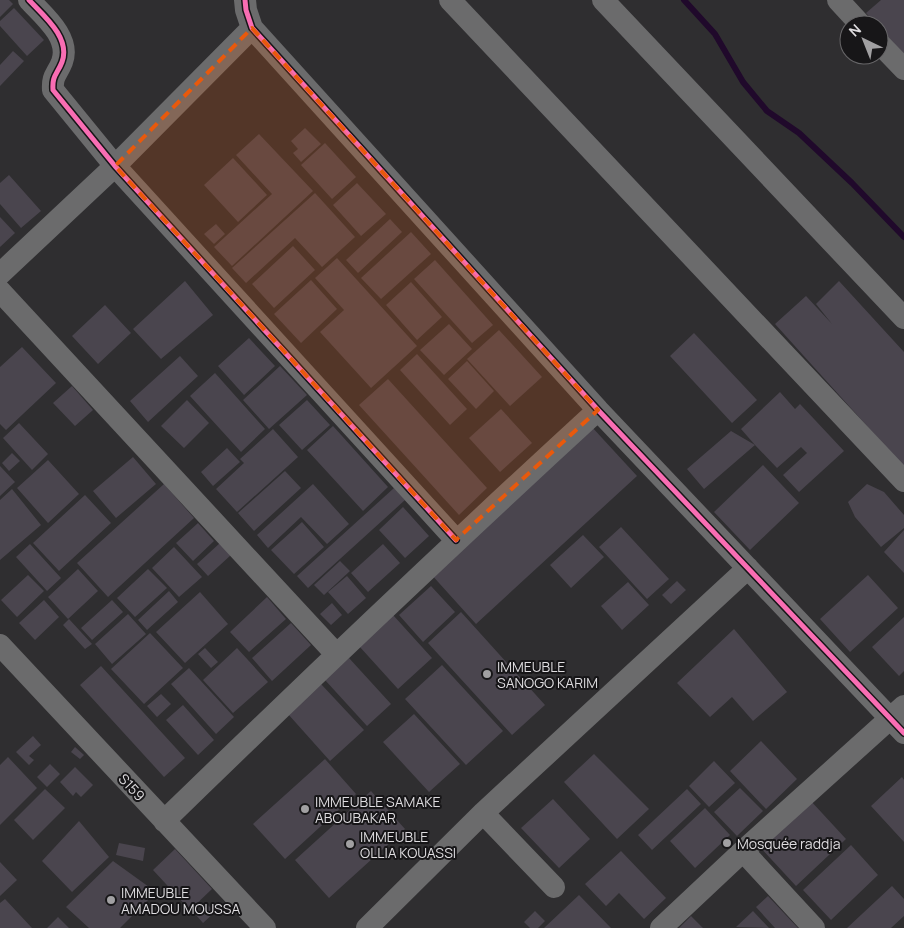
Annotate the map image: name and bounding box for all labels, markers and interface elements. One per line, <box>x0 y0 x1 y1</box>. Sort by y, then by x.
north arrow <box>839 15 889 65</box>
text: N <box>845 20 865 41</box>
place label: IMMEUBLE SANOGO KARIM <box>497 657 598 692</box>
marker: IMMEUBLE SANOGO KARIM <box>481 668 493 680</box>
street label: S159 <box>115 769 149 805</box>
place label: IMMEUBLE SAMAKE ABOUBAKAR <box>315 792 441 827</box>
marker: IMMEUBLE SAMAKE ABOUBAKAR <box>299 803 311 815</box>
place label: IMMEUBLE OLLIA KOUASSI <box>360 827 456 862</box>
place label: Mosquée raddja <box>737 834 841 853</box>
marker: Mosquée raddja <box>721 837 733 849</box>
marker: IMMEUBLE OLLIA KOUASSI <box>344 838 356 850</box>
place label: IMMEUBLE AMADOU MOUSSA <box>121 883 240 918</box>
marker: IMMEUBLE AMADOU MOUSSA <box>105 894 117 906</box>

